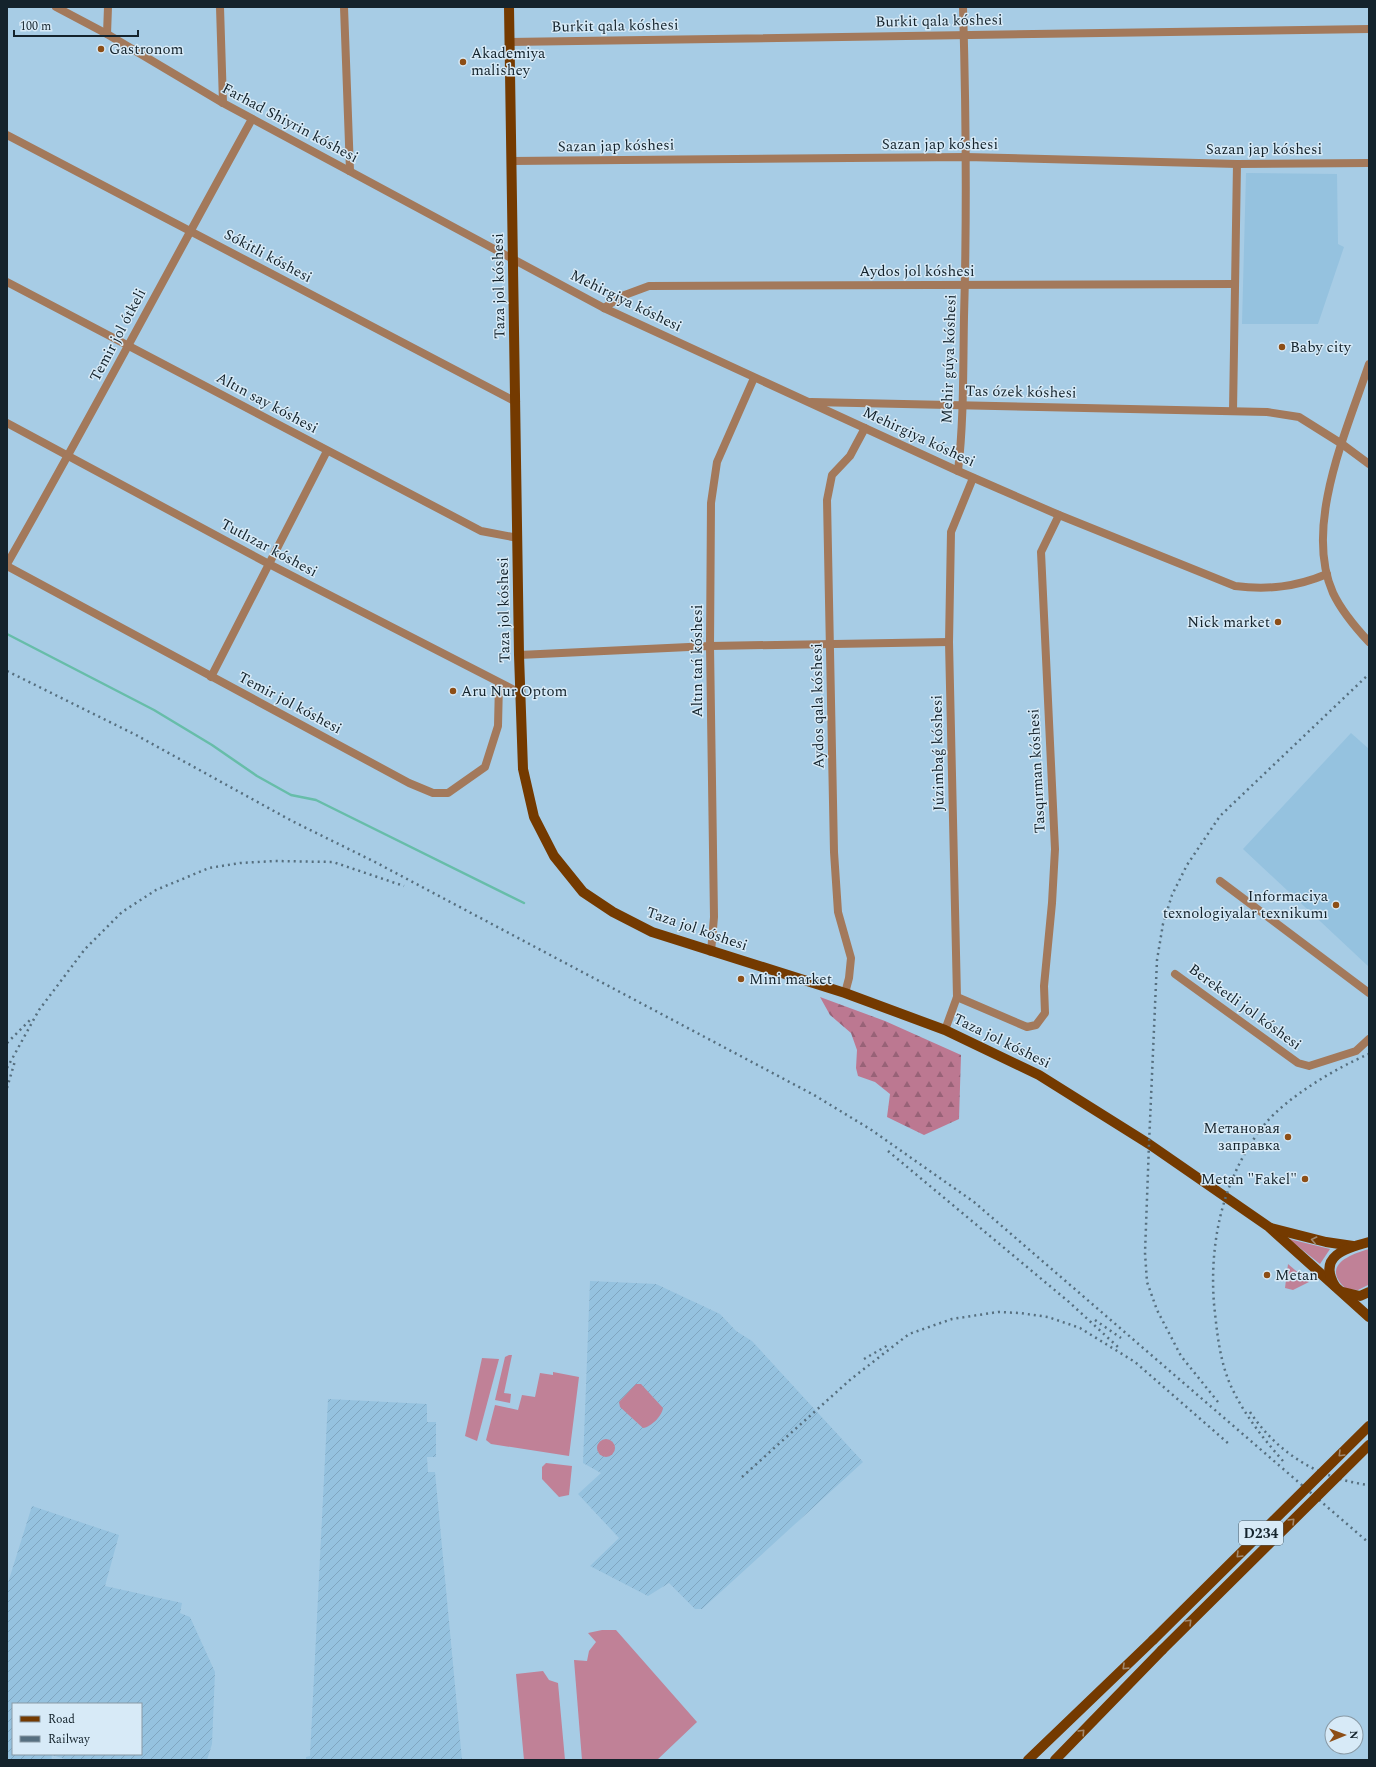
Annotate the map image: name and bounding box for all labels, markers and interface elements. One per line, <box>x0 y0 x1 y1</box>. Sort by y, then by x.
street label: Burkit qala kóshesi <box>875 8 1003 34</box>
scale bar <box>14 12 138 38</box>
street label: Burkit qala kóshesi <box>551 13 679 39</box>
text: 100 m <box>20 17 51 36</box>
place label: Gastronom <box>109 38 184 61</box>
place label: Akademiya malishey <box>471 42 546 82</box>
marker: Gastronom <box>96 44 106 54</box>
marker: Akademiya malishey <box>458 57 468 67</box>
street label: Farhad Shiyrin kóshesi <box>218 77 362 169</box>
street label: Sazan jap kóshesi <box>557 133 675 159</box>
street label: Sazan jap kóshesi <box>882 133 998 156</box>
street label: Sazan jap kóshesi <box>1206 138 1322 161</box>
street label: Sókitli kóshesi <box>220 223 316 289</box>
street label: Taza jol kóshesi <box>487 233 511 339</box>
street label: Aydos jol kóshesi <box>859 260 975 283</box>
street label: Mehirgiya kóshesi <box>566 264 686 338</box>
street label: Temir jol ótkeli <box>84 284 152 386</box>
street label: Mehir gúyа kóshesi <box>935 294 963 424</box>
place label: Baby city <box>1290 336 1352 359</box>
marker: Baby city <box>1277 342 1287 352</box>
street label: Altın say kóshesi <box>212 366 322 440</box>
street label: Tas ózek kóshesi <box>965 380 1077 404</box>
street label: Mehirgiya kóshesi <box>859 401 979 473</box>
street label: Tutlızar kóshesi <box>216 513 322 583</box>
street label: Taza jol kóshesi <box>492 557 516 663</box>
street label: Altın tań kóshesi <box>686 605 709 717</box>
place label: Nick market <box>1187 611 1270 634</box>
marker: Nick market <box>1273 617 1283 627</box>
street label: Aydos qala kóshesi <box>805 643 831 769</box>
street label: Temir jol kóshesi <box>234 666 346 740</box>
place label: Aru Nur Optom <box>461 680 567 703</box>
marker: Aru Nur Optom <box>448 686 458 696</box>
street label: Júzimbaǵ kóshesi <box>925 695 951 811</box>
street label: Tasqırman kóshesi <box>1022 708 1052 834</box>
place label: Informaciya texnologiyalar texnikumı <box>1163 885 1329 925</box>
marker: Informaciya texnologiyalar texnikumı <box>1331 900 1341 910</box>
street label: Taza jol kóshesi <box>643 901 751 957</box>
street label: Bereketli jol kóshesi <box>1184 958 1306 1056</box>
place label: Mini market <box>749 968 832 991</box>
marker: Mini market <box>736 974 746 984</box>
street label: Taza jol kóshesi <box>949 1007 1055 1075</box>
place label: Метановая заправка <box>1203 1117 1281 1157</box>
marker: Метановая заправка <box>1283 1132 1293 1142</box>
place label: Metan "Fakel" <box>1201 1168 1297 1191</box>
marker: Metan "Fakel" <box>1300 1174 1310 1184</box>
one-way arrow <box>1311 1236 1317 1244</box>
place label: Metan <box>1275 1264 1318 1287</box>
marker: Metan <box>1262 1270 1272 1280</box>
one-way arrow <box>1338 1449 1346 1457</box>
one-way arrow <box>1287 1518 1295 1526</box>
road number: D234 <box>1239 1521 1283 1545</box>
one-way arrow <box>1236 1550 1244 1558</box>
one-way arrow <box>1184 1619 1192 1627</box>
one-way arrow <box>1122 1662 1130 1670</box>
legend <box>12 1703 142 1755</box>
text: Road <box>48 1710 75 1729</box>
north arrow <box>1324 1715 1364 1755</box>
one-way arrow <box>1077 1729 1085 1737</box>
text: Railway <box>48 1730 91 1749</box>
text: N <box>1345 1730 1362 1739</box>

